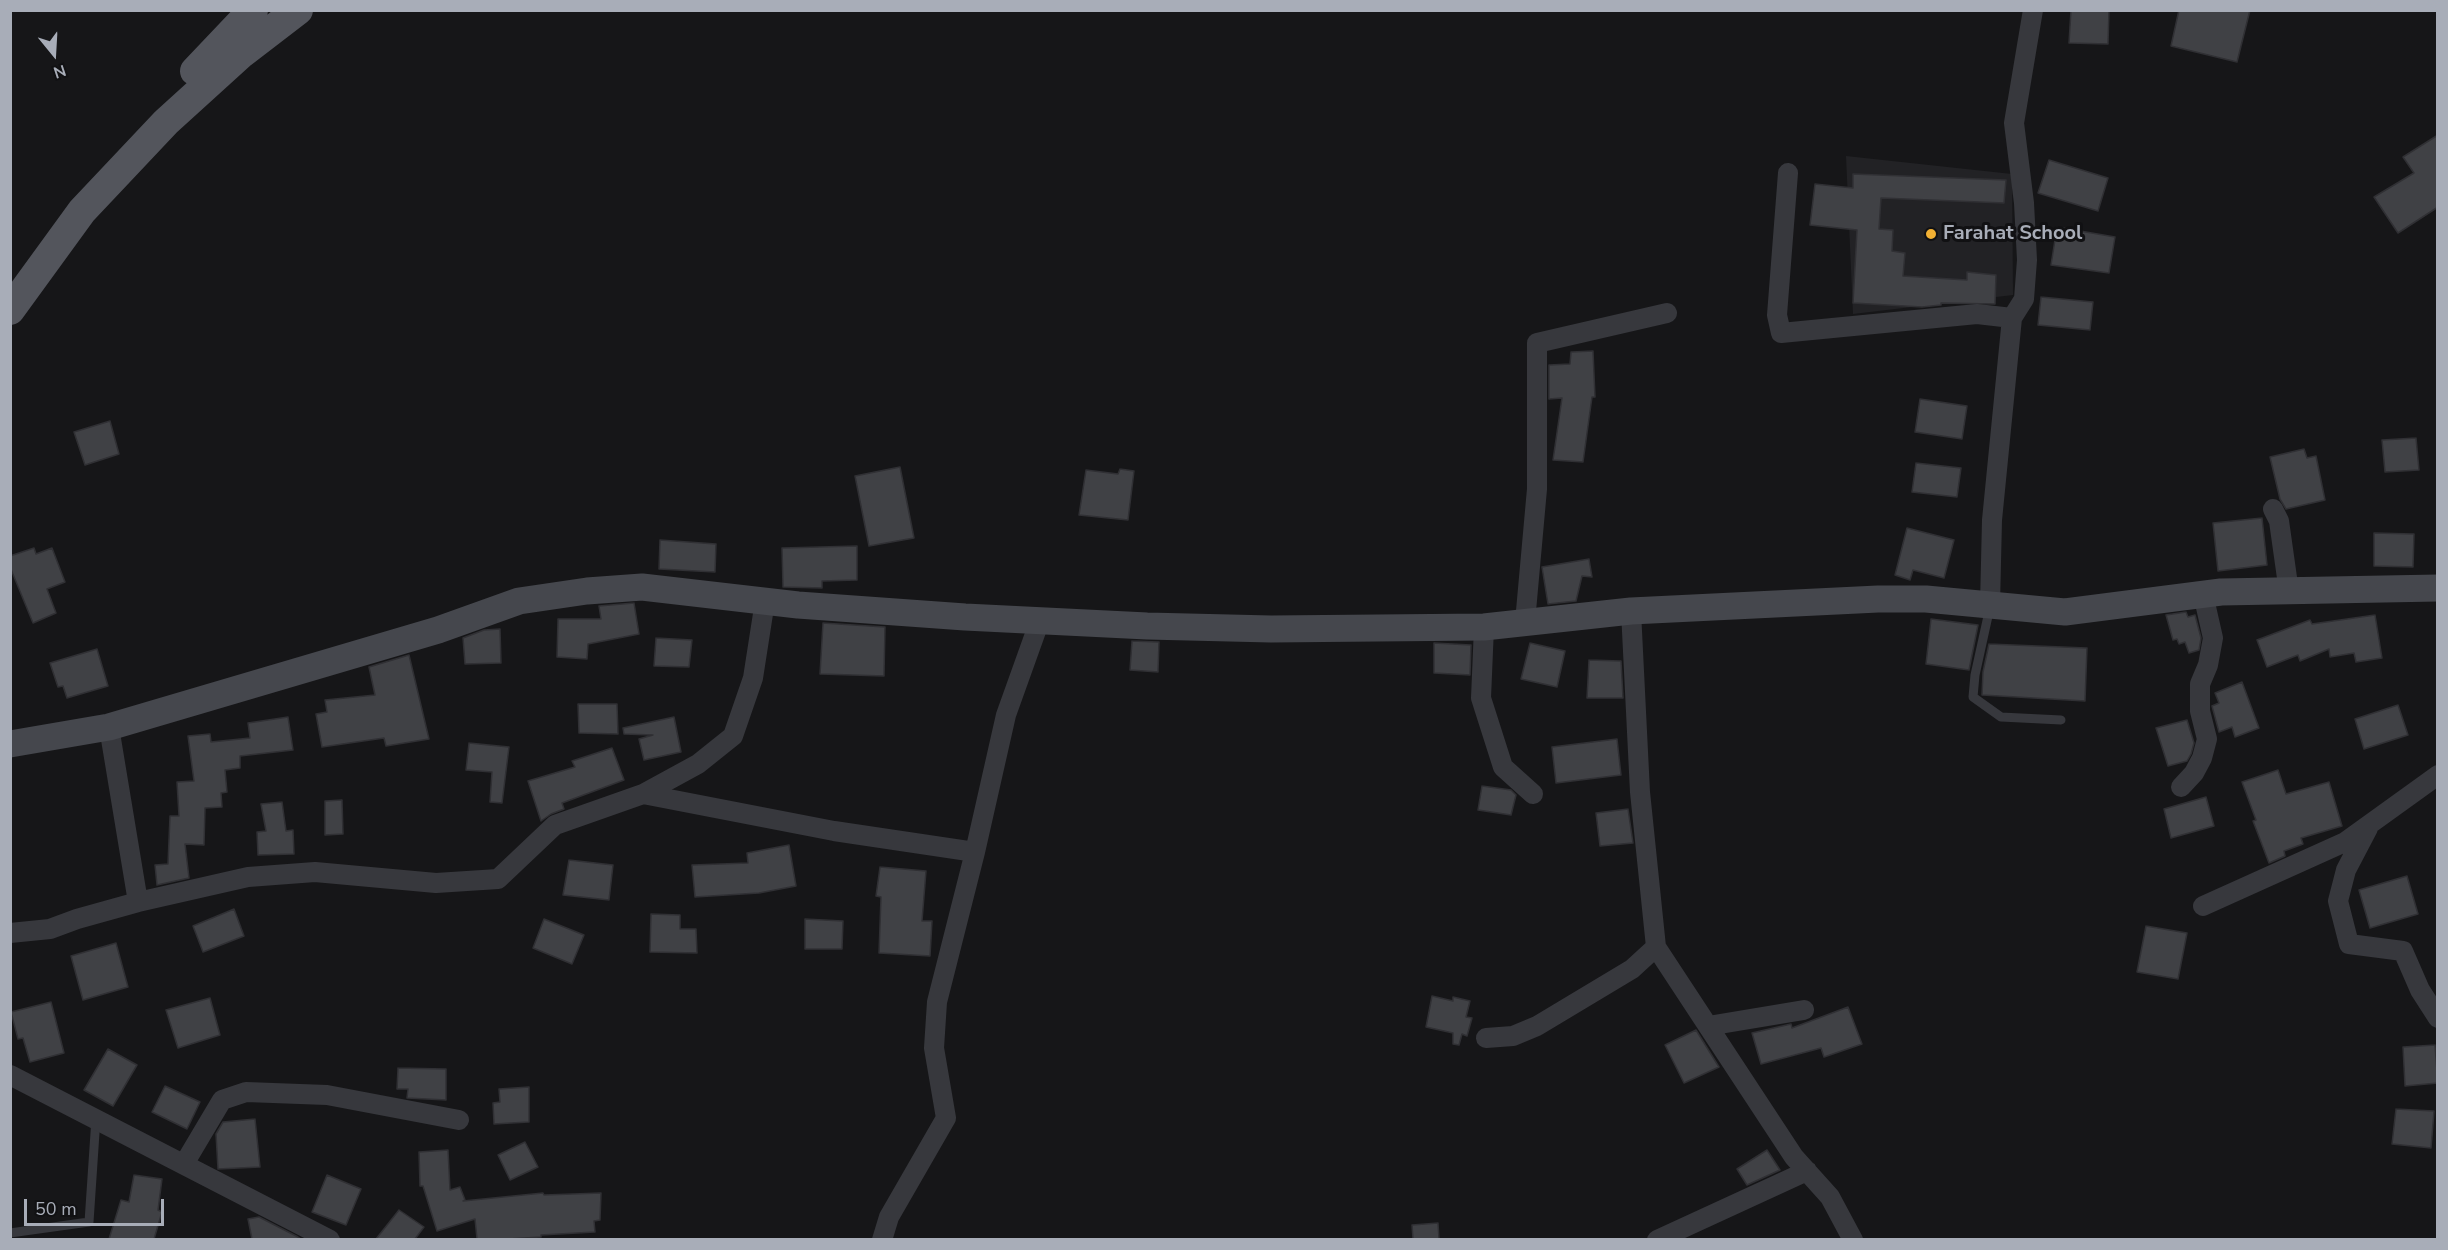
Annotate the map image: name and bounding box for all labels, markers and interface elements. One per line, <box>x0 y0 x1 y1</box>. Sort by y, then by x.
north arrow <box>24 24 84 84</box>
text: N <box>50 59 69 83</box>
place label: Farahat School <box>1943 222 2082 246</box>
marker: Farahat School <box>1924 227 1938 241</box>
scale bar <box>27 1187 166 1225</box>
text: 50 m <box>35 1197 77 1221</box>

